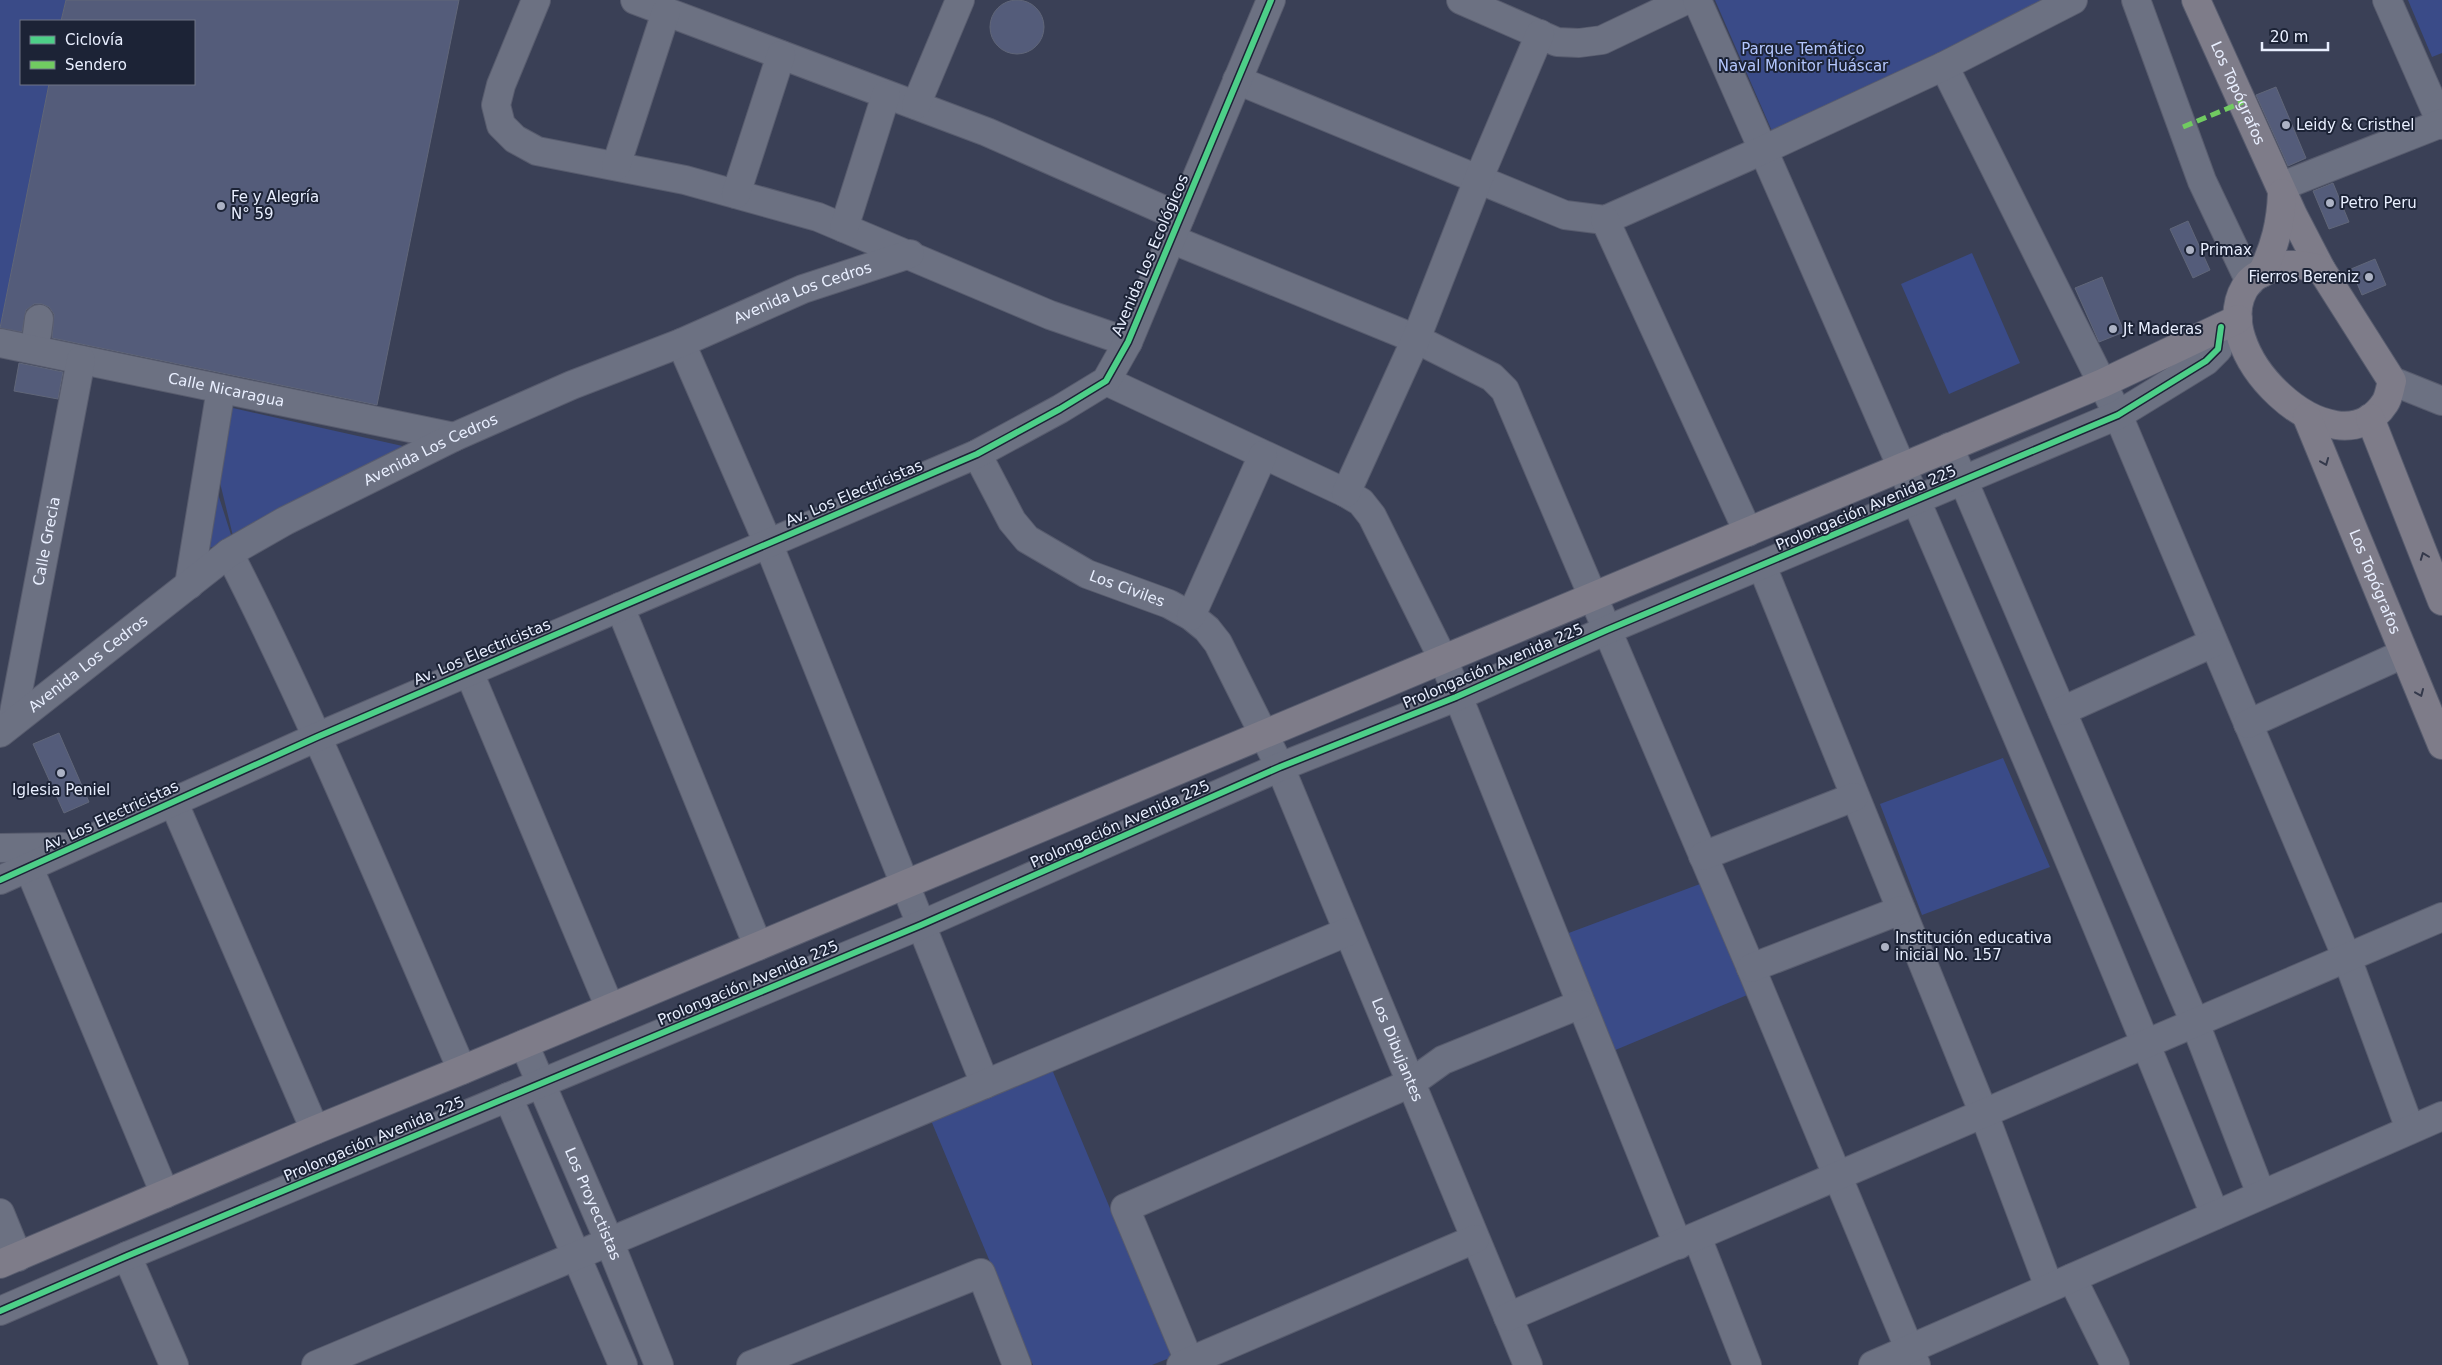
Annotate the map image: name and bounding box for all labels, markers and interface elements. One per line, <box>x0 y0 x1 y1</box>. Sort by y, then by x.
legend <box>20 20 195 85</box>
scale bar <box>2262 20 2328 52</box>
text: 20 m <box>2270 28 2308 46</box>
text: Ciclovía <box>65 31 123 49</box>
street label: Los Topógrafos <box>2207 38 2269 148</box>
park label: Parque Temático Naval Monitor Huáscar <box>1718 40 1889 75</box>
text: Sendero <box>65 56 127 74</box>
place label: Leidy & Cristhel <box>2296 116 2415 134</box>
marker: Leidy & Cristhel <box>2280 119 2292 131</box>
street label: Avenida Los Ecológicos <box>1108 171 1192 338</box>
place label: Fe y Alegría N° 59 <box>231 188 319 223</box>
place label: Petro Peru <box>2340 194 2417 212</box>
marker: Petro Peru <box>2324 197 2336 209</box>
marker: Fe y Alegría N° 59 <box>215 200 227 212</box>
place label: Primax <box>2200 241 2252 259</box>
marker: Primax <box>2184 244 2196 256</box>
street label: Avenida Los Cedros <box>731 258 874 328</box>
place label: Fierros Bereniz <box>2248 268 2359 286</box>
marker: Fierros Bereniz <box>2363 271 2375 283</box>
place label: Jt Maderas <box>2122 320 2202 338</box>
marker: Jt Maderas <box>2107 323 2119 335</box>
street label: Calle Nicaragua <box>166 369 286 411</box>
street label: Avenida Los Cedros <box>361 410 501 490</box>
street label: Av. Los Electricistas <box>783 456 925 530</box>
one-way arrow <box>2319 457 2330 466</box>
street label: Prolongación Avenida 225 <box>1773 462 1959 554</box>
street label: Calle Grecia <box>29 495 64 587</box>
street label: Los Topógrafos <box>2345 527 2404 637</box>
one-way arrow <box>2420 552 2430 561</box>
street label: Los Civiles <box>1087 567 1167 611</box>
street label: Avenida Los Cedros <box>25 611 151 716</box>
street label: Av. Los Electricistas <box>411 615 553 689</box>
street label: Prolongación Avenida 225 <box>1400 620 1586 712</box>
one-way arrow <box>2414 689 2424 697</box>
marker: Iglesia Peniel <box>55 767 67 779</box>
street label: Prolongación Avenida 225 <box>1027 776 1213 872</box>
street label: Av. Los Electricistas <box>41 777 182 855</box>
place label: Iglesia Peniel <box>12 781 110 799</box>
place label: Institución educativa inicial No. 157 <box>1895 929 2052 964</box>
street label: Prolongación Avenida 225 <box>655 937 841 1029</box>
marker: Institución educativa inicial No. 157 <box>1879 941 1891 953</box>
street label: Los Dibujantes <box>1368 995 1427 1104</box>
street label: Prolongación Avenida 225 <box>281 1093 467 1185</box>
street label: Los Proyectistas <box>561 1145 625 1263</box>

